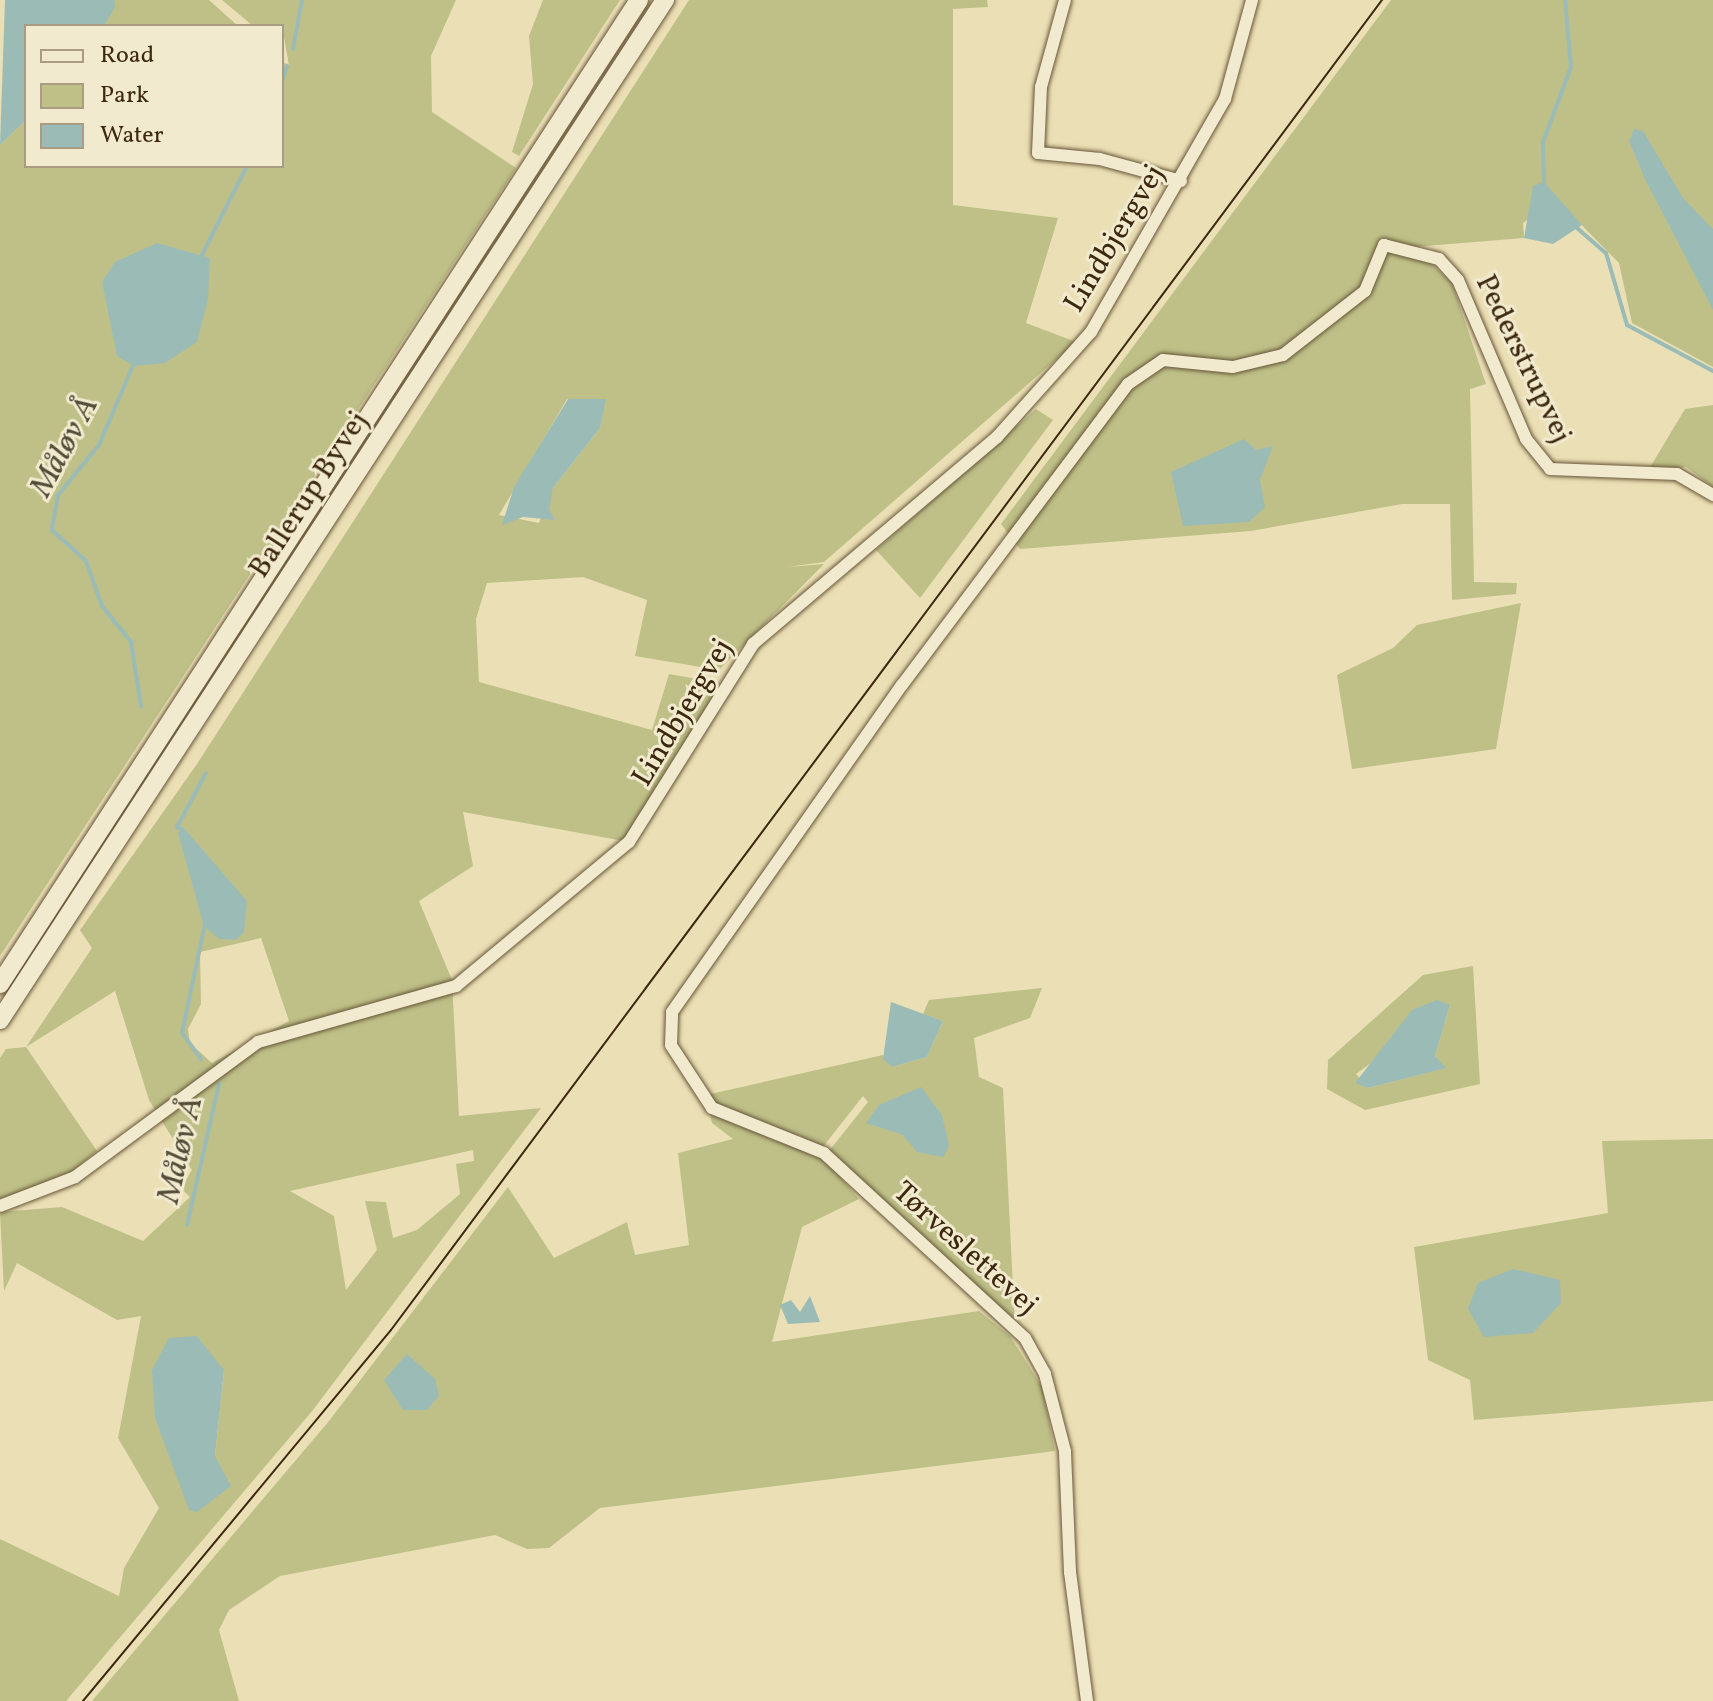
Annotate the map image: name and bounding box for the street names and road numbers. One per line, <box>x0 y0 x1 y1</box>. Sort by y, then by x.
street label: Lindbjergvej <box>1057 159 1173 319</box>
street label: Pederstrupvej <box>1467 269 1579 449</box>
street label: Ballerup Byvej <box>242 405 376 585</box>
street label: Lindbjergvej <box>625 633 741 793</box>
street label: Tørveslettevej <box>885 1175 1045 1323</box>

